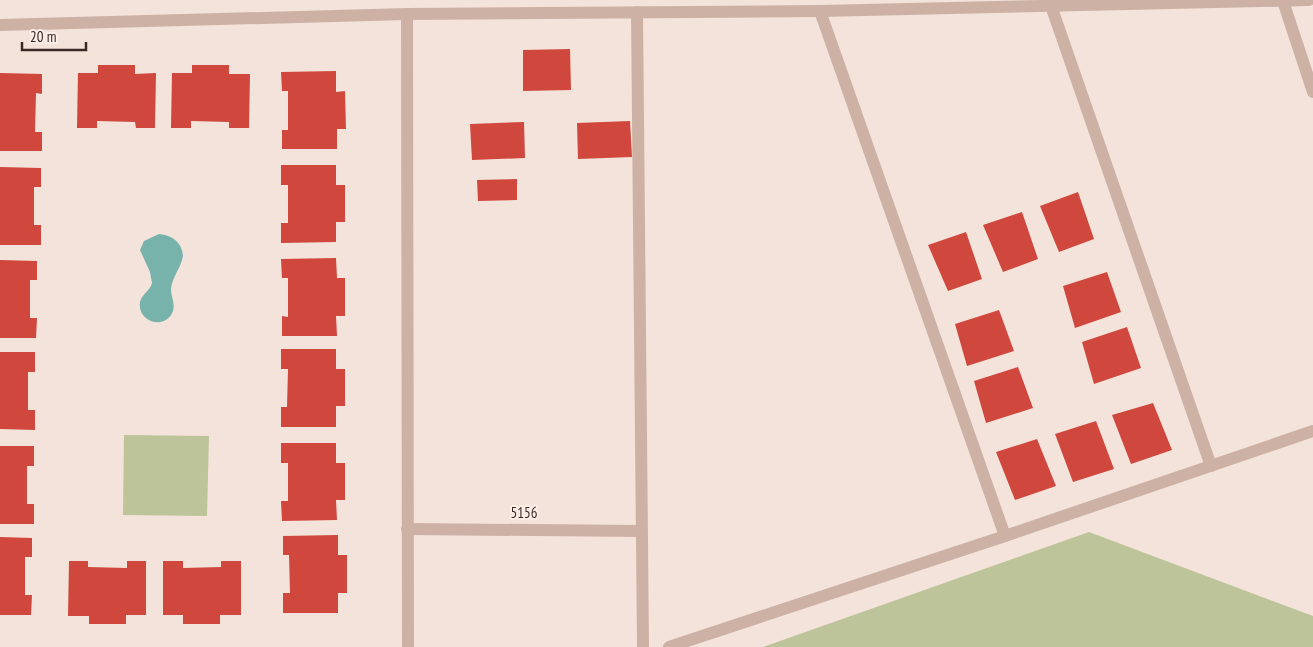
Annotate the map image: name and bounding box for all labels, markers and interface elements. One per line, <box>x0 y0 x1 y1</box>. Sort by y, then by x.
scale bar <box>22 20 86 52</box>
text: 20 m <box>30 27 56 46</box>
street label: 5156 <box>510 503 538 522</box>

